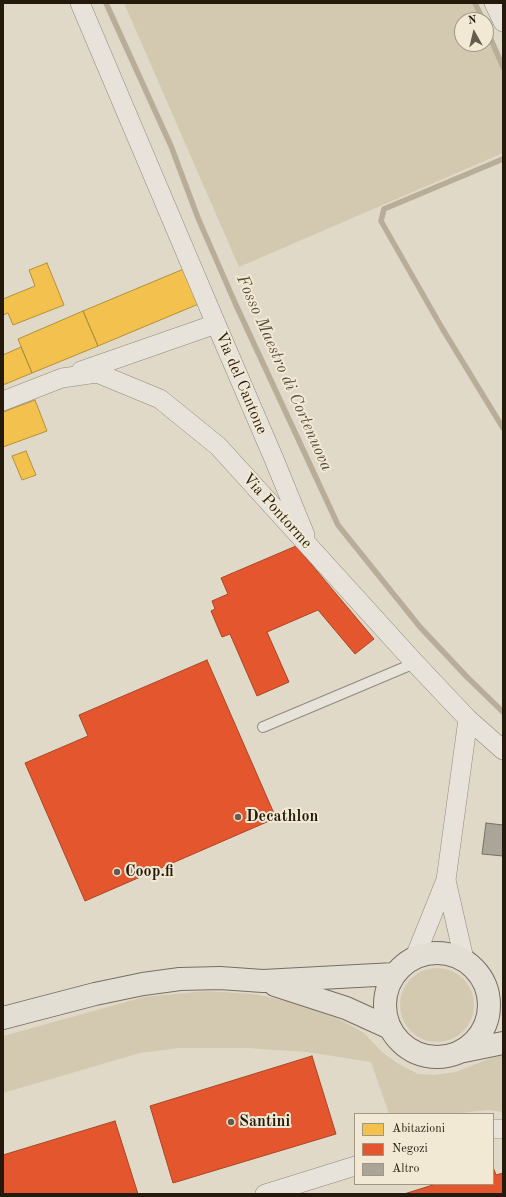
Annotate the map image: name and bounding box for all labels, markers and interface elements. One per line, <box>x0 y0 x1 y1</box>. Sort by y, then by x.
north arrow <box>454 12 494 52</box>
text: N <box>467 15 477 27</box>
water label: Fosso Maestro di Cortenuova <box>231 272 337 474</box>
street label: Via del Cantone <box>211 329 271 437</box>
street label: Via Pontorme <box>238 469 316 553</box>
place label: Decathlon <box>246 807 318 827</box>
marker: Decathlon <box>233 812 243 822</box>
place label: Coop.fi <box>125 862 174 882</box>
marker: Coop.fi <box>112 867 122 877</box>
place label: Santini <box>239 1112 290 1132</box>
legend <box>354 1113 494 1185</box>
marker: Santini <box>226 1117 236 1127</box>
text: Abitazioni <box>392 1123 445 1135</box>
text: Negozi <box>392 1143 428 1155</box>
text: Altro <box>392 1163 419 1175</box>

